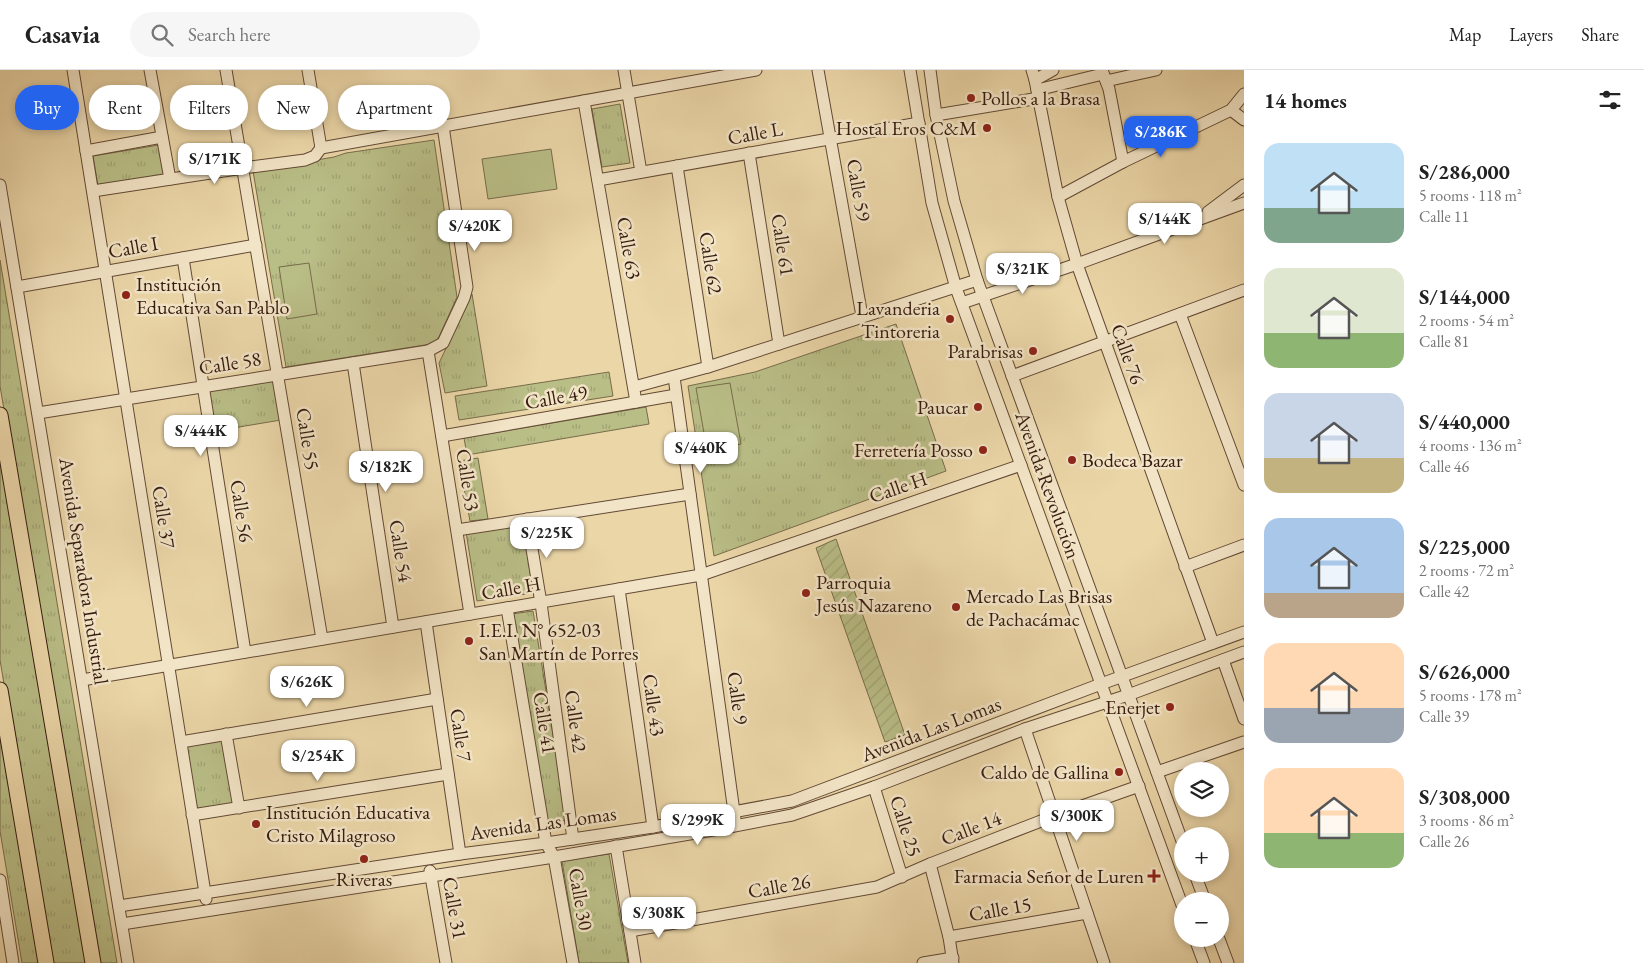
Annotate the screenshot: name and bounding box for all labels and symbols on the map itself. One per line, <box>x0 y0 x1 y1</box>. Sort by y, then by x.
place label: Pollos a la Brasa <box>981 85 1100 111</box>
marker: Pollos a la Brasa <box>965 92 977 104</box>
street label: Calle L <box>726 115 785 151</box>
place label: Hostal Eros C&M <box>836 115 977 141</box>
pin: S/286K <box>1120 116 1202 158</box>
marker: Hostal Eros C&M <box>981 122 993 134</box>
pin: S/171K <box>174 142 256 185</box>
street label: Calle 59 <box>841 157 877 224</box>
pin: S/144K <box>1124 202 1206 245</box>
pin: S/420K <box>434 210 516 252</box>
street label: Calle 61 <box>765 212 801 278</box>
street label: Calle 63 <box>611 215 647 281</box>
street label: Calle I <box>106 230 160 264</box>
street label: Calle 62 <box>693 230 729 296</box>
pin: S/321K <box>982 252 1064 295</box>
place label: Institución Educativa San Pablo <box>136 271 290 320</box>
marker: Institución Educativa San Pablo <box>120 289 132 301</box>
place label: Lavanderia Tintoreria <box>856 295 940 344</box>
marker: Lavanderia Tintoreria <box>944 313 956 325</box>
street label: Calle 76 <box>1105 320 1151 388</box>
place label: Parabrisas <box>948 338 1023 364</box>
street label: Calle 58 <box>197 345 263 381</box>
marker: Parabrisas <box>1027 345 1039 357</box>
street label: Calle 49 <box>523 379 590 415</box>
place label: Paucar <box>917 394 968 420</box>
marker: Paucar <box>972 401 984 413</box>
street label: Calle 55 <box>290 406 326 472</box>
street label: Avenida Revolución <box>1009 407 1087 563</box>
pin: S/444K <box>160 414 242 457</box>
pin: S/440K <box>660 432 742 474</box>
place label: Ferretería Posso <box>854 437 973 463</box>
marker: Ferretería Posso <box>977 444 989 456</box>
street label: Calle 53 <box>450 447 486 513</box>
place label: Bodeca Bazar <box>1082 447 1183 473</box>
pin: S/182K <box>345 450 427 493</box>
marker: Bodeca Bazar <box>1066 454 1078 466</box>
street label: Avenida Separadora Industrial <box>53 455 115 687</box>
street label: Calle H <box>866 465 930 509</box>
street label: Calle 56 <box>224 478 260 544</box>
street label: Calle 37 <box>146 484 182 550</box>
pin: S/225K <box>506 516 588 559</box>
street label: Calle 54 <box>383 518 419 584</box>
place label: Parroquia Jesús Nazareno <box>814 569 932 618</box>
street label: Calle H <box>479 570 543 606</box>
place label: Mercado Las Brisas de Pachacámac <box>966 583 1112 632</box>
marker: Parroquia Jesús Nazareno <box>800 587 812 599</box>
marker: Mercado Las Brisas de Pachacámac <box>950 601 962 613</box>
place label: I.E.I. N° 652-03 San Martín de Porres <box>479 617 638 666</box>
marker: I.E.I. N° 652-03 San Martín de Porres <box>463 635 475 647</box>
pin: S/626K <box>266 666 348 708</box>
street label: Calle 9 <box>721 670 755 727</box>
street label: Calle 43 <box>637 672 671 738</box>
street label: Calle 42 <box>559 688 593 754</box>
street label: Calle 41 <box>527 690 563 756</box>
street label: Avenida Las Lomas <box>856 690 1005 768</box>
place label: Enerjet <box>1105 694 1161 720</box>
marker: Enerjet <box>1164 701 1176 713</box>
street label: Calle 7 <box>444 707 478 764</box>
pin: S/254K <box>277 740 359 782</box>
place label: Caldo de Gallina <box>980 759 1109 785</box>
marker: Caldo de Gallina <box>1113 766 1125 778</box>
street label: Calle 25 <box>884 792 928 860</box>
place label: Institución Educativa Cristo Milagroso <box>266 799 430 848</box>
street label: Avenida Las Lomas <box>467 800 618 846</box>
pin: S/300K <box>1036 800 1118 842</box>
pin: S/299K <box>657 804 739 846</box>
street label: Calle 14 <box>937 804 1005 851</box>
marker: Institución Educativa Cristo Milagroso <box>250 818 262 830</box>
marker: Riveras <box>358 853 370 865</box>
place label: Farmacia Señor de Luren <box>954 863 1144 889</box>
place label: Riveras <box>336 866 392 892</box>
street label: Calle 30 <box>563 866 599 933</box>
street label: Calle 26 <box>746 868 813 904</box>
marker: Farmacia Señor de Luren <box>1148 870 1160 882</box>
street label: Calle 31 <box>437 875 473 941</box>
street label: Calle 15 <box>967 891 1033 927</box>
pin: S/308K <box>618 896 700 939</box>

